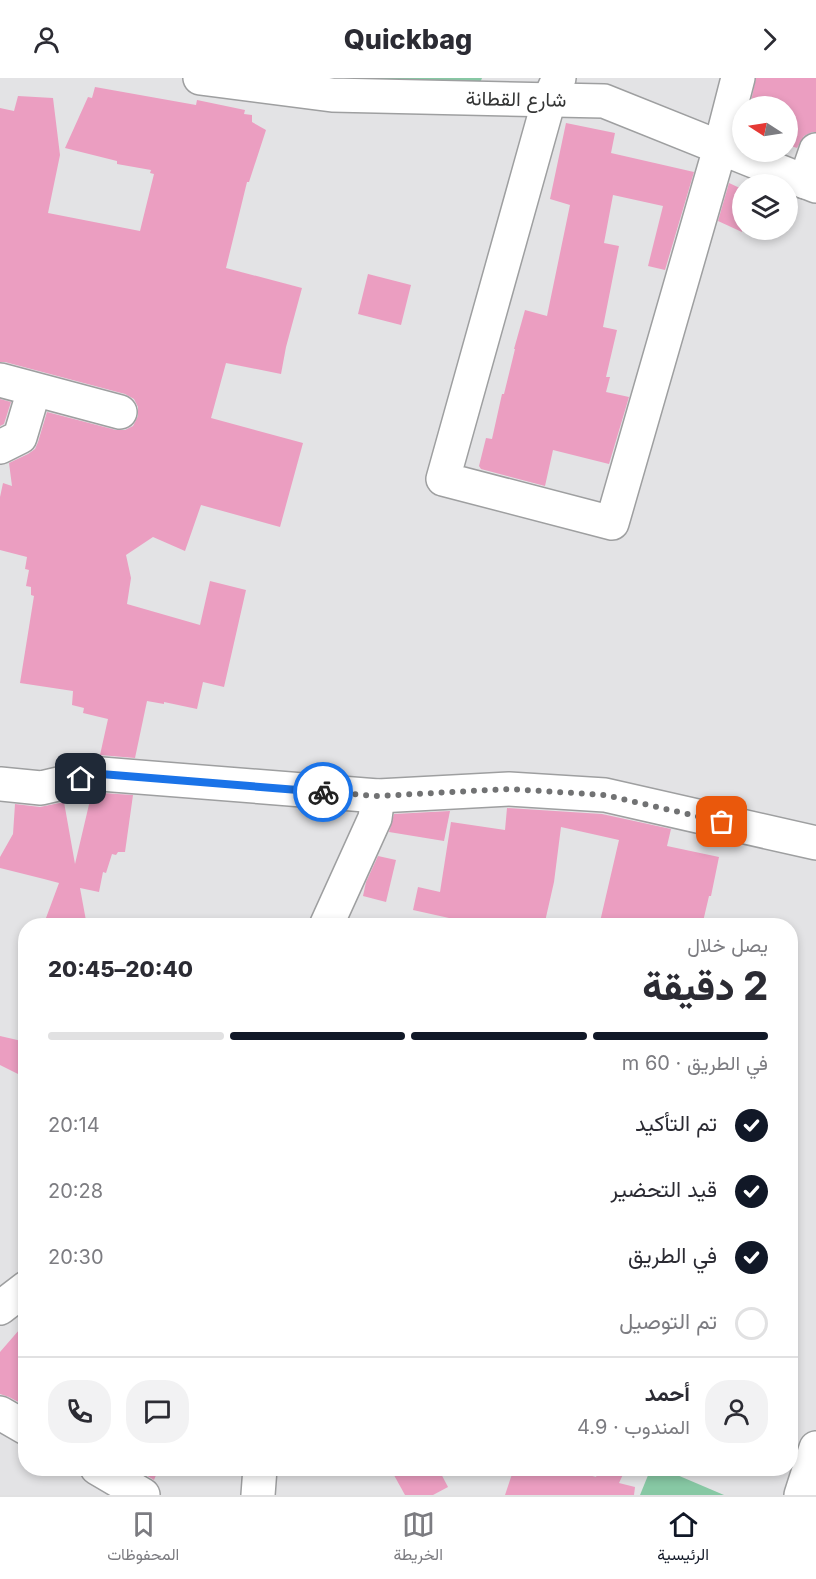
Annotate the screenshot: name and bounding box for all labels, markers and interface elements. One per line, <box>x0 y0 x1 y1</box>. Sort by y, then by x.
icon: person <box>30 23 63 56</box>
text: Quickbag <box>344 23 472 56</box>
icon: forward <box>753 23 786 56</box>
street label: شارع القطانة <box>465 86 567 114</box>
north arrow <box>732 96 798 162</box>
map controls <box>732 96 798 240</box>
button: layers <box>732 174 798 240</box>
pin <box>55 753 106 804</box>
icon: home <box>64 762 97 795</box>
courier <box>293 762 353 822</box>
icon: bike <box>307 776 340 809</box>
pin <box>696 796 747 847</box>
icon: bag <box>705 805 738 838</box>
text: يصل خلال <box>687 933 768 957</box>
text: 20:40–20:45 <box>48 956 193 982</box>
text: 2 دقيقة <box>642 962 768 1009</box>
text: في الطريق · 60 m <box>622 1051 768 1075</box>
icon: check <box>735 1109 768 1142</box>
text: تم التأكيد <box>635 1110 717 1136</box>
text: 20:14 <box>48 1113 100 1137</box>
icon: check <box>735 1175 768 1208</box>
text: قيد التحضير <box>611 1176 717 1202</box>
text: 20:28 <box>48 1179 103 1203</box>
icon: check <box>735 1241 768 1274</box>
text: في الطريق <box>628 1242 717 1268</box>
text: 20:30 <box>48 1245 104 1269</box>
text: تم التوصيل <box>619 1308 717 1334</box>
button: phone <box>48 1380 111 1443</box>
button: chat <box>126 1380 189 1443</box>
text: أحمد <box>645 1380 690 1406</box>
button: person <box>705 1380 768 1443</box>
text: المندوب · 4.9 <box>577 1415 690 1439</box>
tab: المحفوظات <box>107 1508 179 1569</box>
tab: الخريطة <box>393 1508 443 1569</box>
tab: الرئيسية <box>657 1508 709 1569</box>

